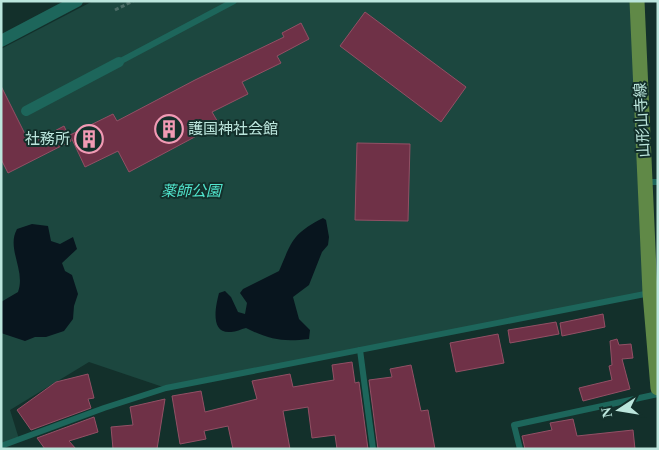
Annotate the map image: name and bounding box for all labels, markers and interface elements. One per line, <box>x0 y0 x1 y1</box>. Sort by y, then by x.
street label: 山形山寺線 <box>632 82 652 158</box>
building icon: 護国神社会館 <box>154 114 184 144</box>
place label: 護国神社会館 <box>188 121 278 137</box>
building icon: 社務所 <box>74 124 104 154</box>
place label: 社務所 <box>25 131 70 147</box>
park label: 薬師公園 <box>161 183 223 199</box>
north arrow <box>594 385 644 435</box>
text: N <box>598 406 615 419</box>

